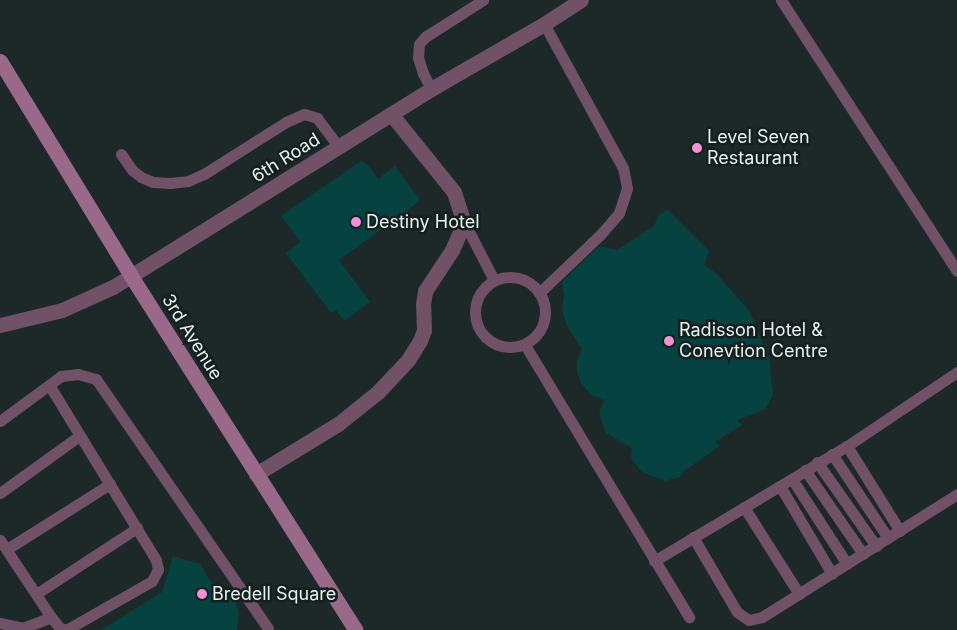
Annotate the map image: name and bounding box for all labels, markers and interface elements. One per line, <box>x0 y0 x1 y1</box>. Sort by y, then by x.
place label: Level Seven Restaurant <box>707 127 810 170</box>
street label: 6th Road <box>248 129 324 187</box>
marker: Level Seven Restaurant <box>691 142 703 154</box>
place label: Destiny Hotel <box>366 211 480 233</box>
marker: Destiny Hotel <box>350 216 362 228</box>
street label: 3rd Avenue <box>157 290 227 384</box>
place label: Radisson Hotel & Conevtion Centre <box>679 320 828 362</box>
marker: Radisson Hotel & Conevtion Centre <box>663 335 675 347</box>
place label: Bredell Square <box>212 583 336 605</box>
marker: Bredell Square <box>196 588 208 600</box>

